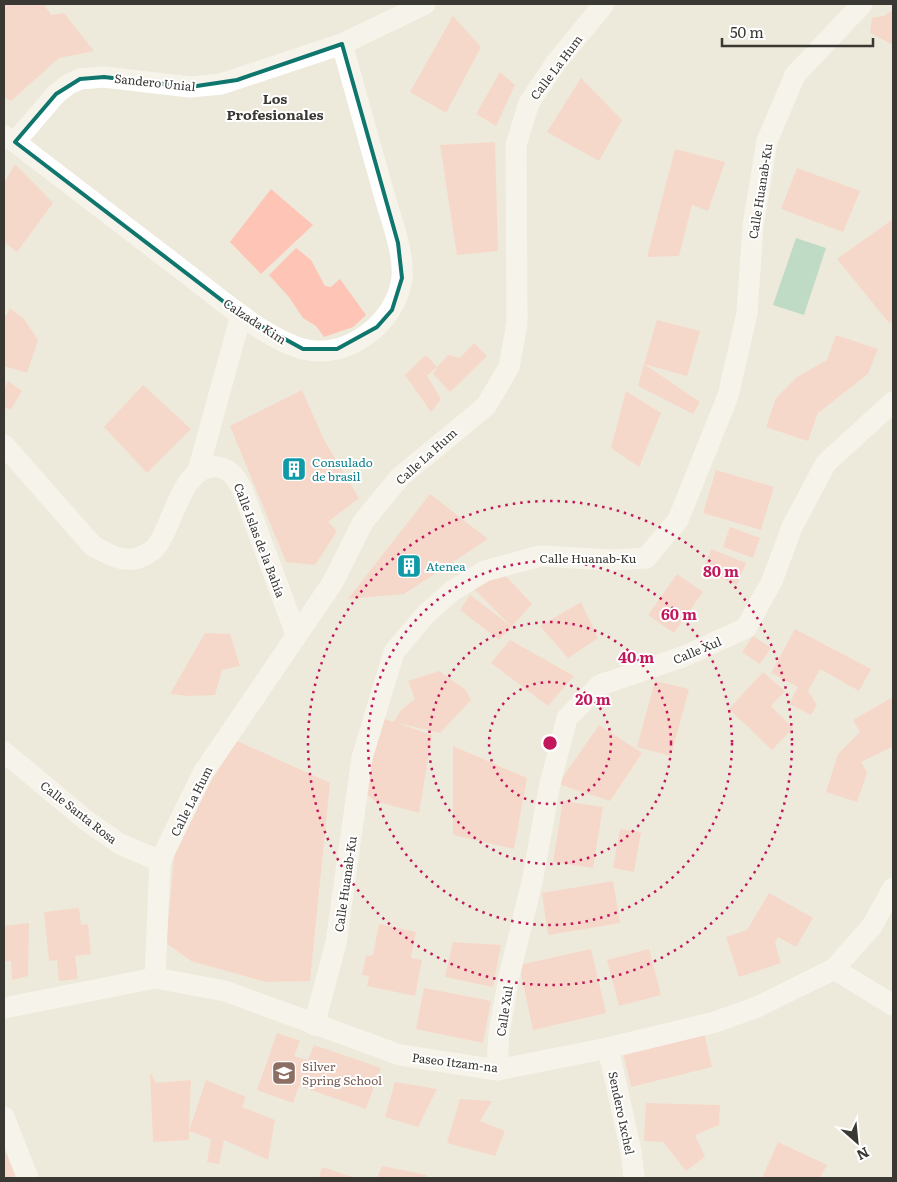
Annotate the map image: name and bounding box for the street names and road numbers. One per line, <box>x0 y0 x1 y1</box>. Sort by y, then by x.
street label: Calle La Hum <box>526 31 587 103</box>
street label: Sandero Unial <box>114 69 196 95</box>
street label: Calle Huanab-Ku <box>744 141 777 240</box>
street label: Calzada Kim <box>220 294 290 348</box>
street label: Calle La Hum <box>391 423 461 488</box>
street label: Calle Islas de la Bahía <box>230 480 290 600</box>
street label: Calle Huanab-Ku <box>540 549 637 567</box>
street label: Calle Xul <box>670 632 724 668</box>
street label: Calle La Hum <box>166 762 217 839</box>
street label: Calle Santa Rosa <box>37 776 122 848</box>
street label: Calle Huanab-Ku <box>329 834 361 933</box>
street label: Calle Xul <box>491 984 517 1038</box>
street label: Paseo Itzam-na <box>411 1048 500 1076</box>
street label: Sendero Ixchel <box>604 1070 640 1156</box>

